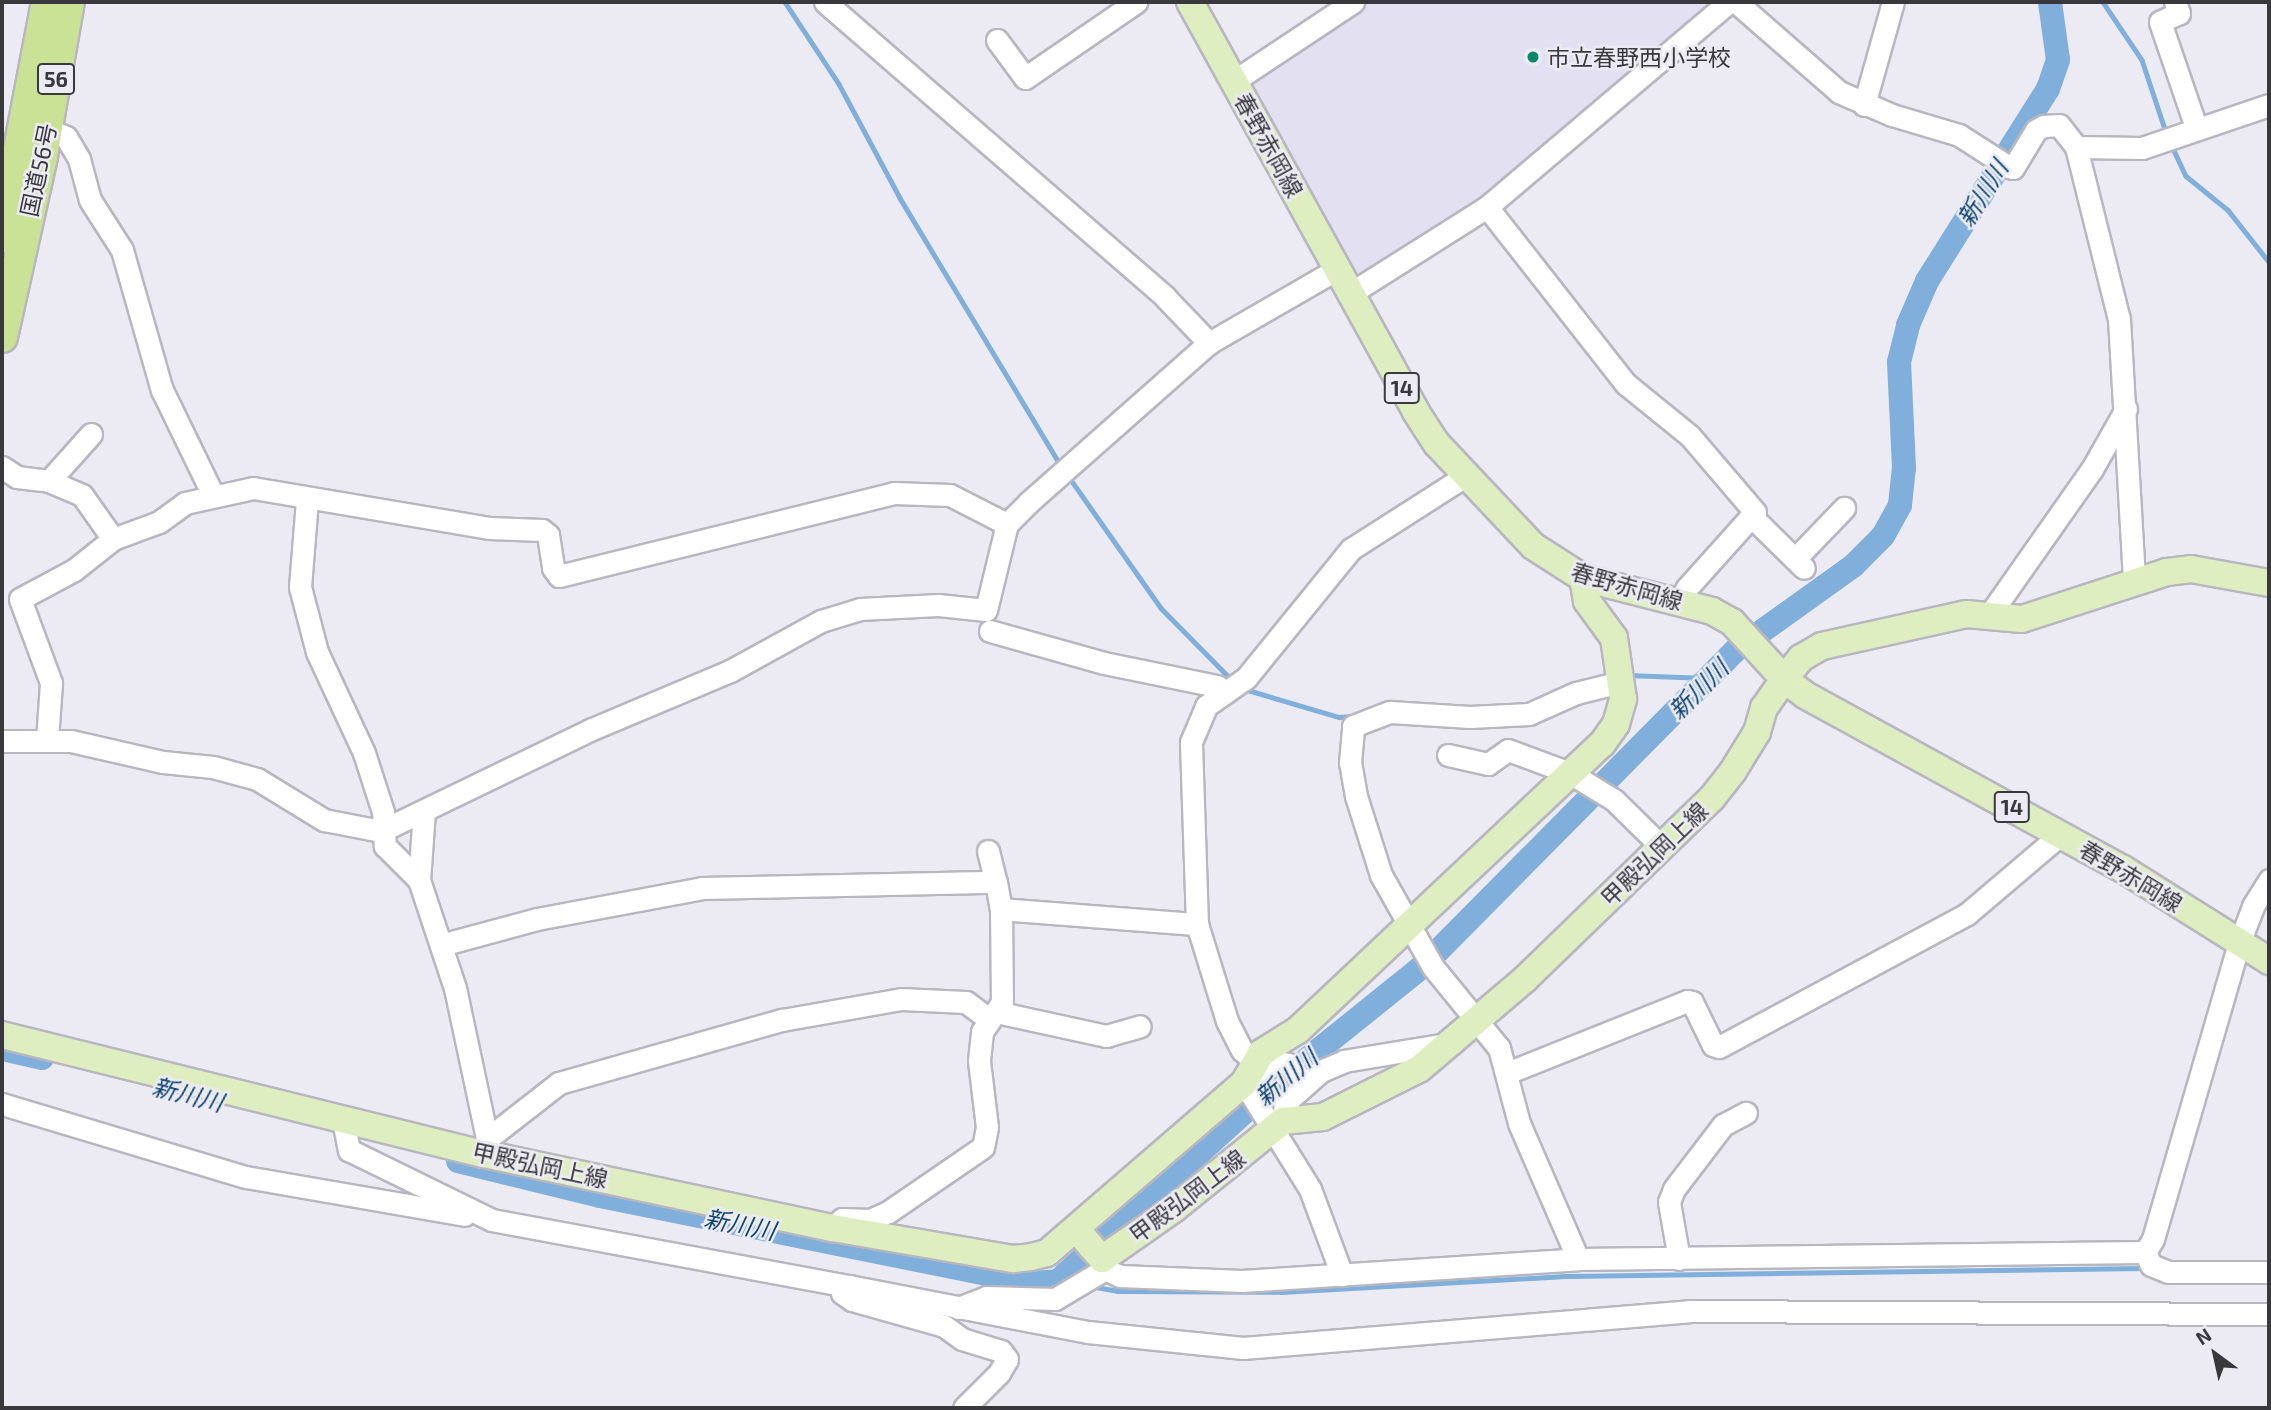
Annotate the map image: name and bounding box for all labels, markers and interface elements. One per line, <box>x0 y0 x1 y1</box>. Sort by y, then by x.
place label: 市立春野西小学校 <box>1547 43 1731 71</box>
marker: 市立春野西小学校 <box>1525 49 1541 65</box>
road number: 56 <box>37 62 75 96</box>
street label: 春野赤岡線 <box>1229 88 1309 202</box>
street label: 国道56号 <box>15 121 61 219</box>
water label: 新川川 <box>1951 155 2013 231</box>
road number: 14 <box>1383 370 1421 406</box>
street label: 春野赤岡線 <box>1568 557 1686 615</box>
water label: 新川川 <box>1662 653 1734 725</box>
road number: 14 <box>1993 790 2031 824</box>
street label: 甲殿弘岡上線 <box>1595 796 1713 912</box>
street label: 春野赤岡線 <box>2075 835 2187 917</box>
water label: 新川川 <box>1249 1043 1323 1111</box>
water label: 新川川 <box>150 1071 226 1117</box>
street label: 甲殿弘岡上線 <box>470 1137 610 1193</box>
street label: 甲殿弘岡上線 <box>1124 1143 1250 1249</box>
water label: 新川川 <box>702 1203 778 1245</box>
north arrow <box>2180 1319 2250 1389</box>
text: N <box>2191 1323 2215 1349</box>

